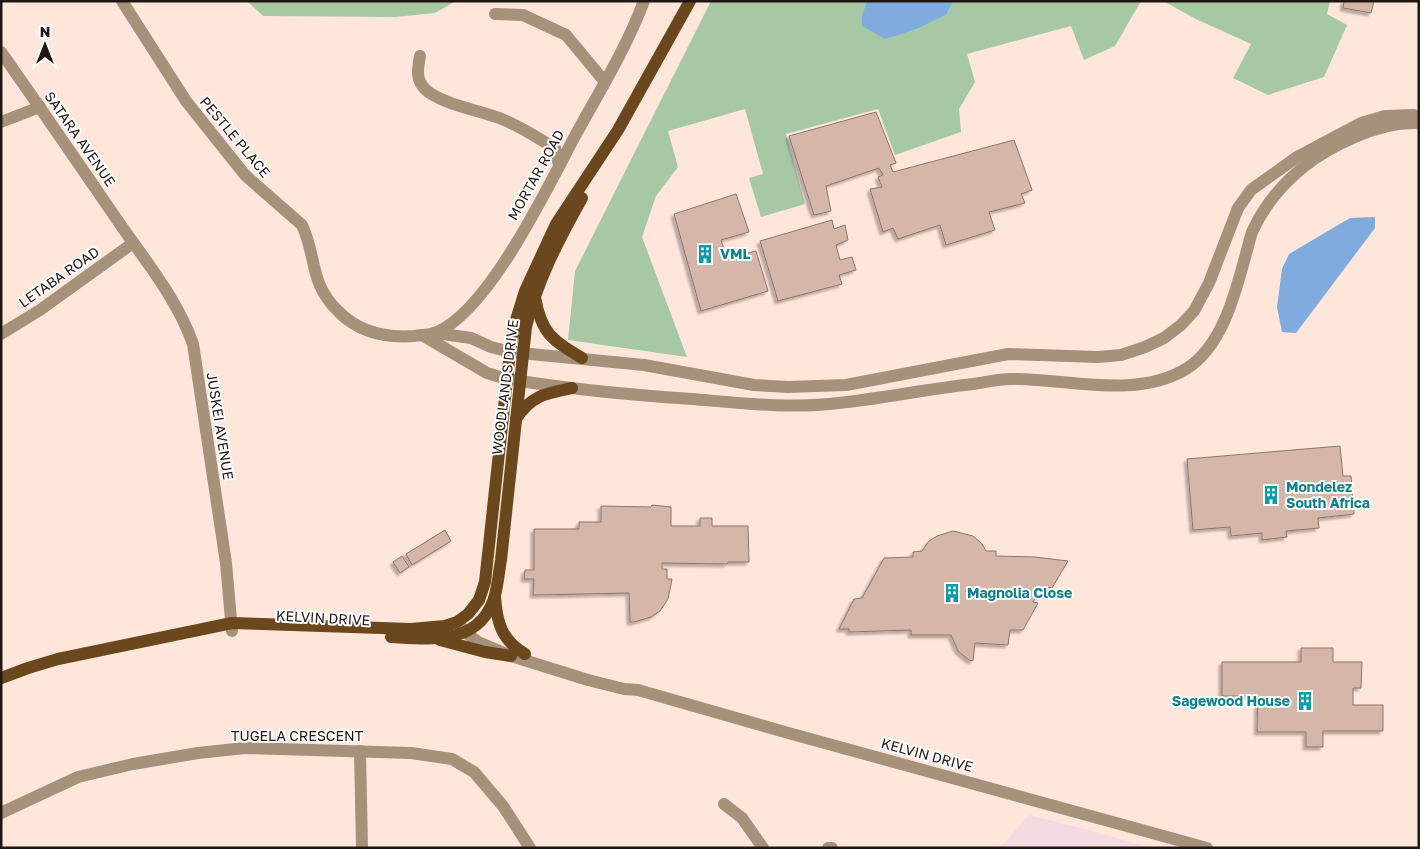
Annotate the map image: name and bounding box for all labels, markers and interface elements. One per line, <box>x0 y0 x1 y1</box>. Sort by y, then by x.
north arrow <box>20 20 70 70</box>
text: N <box>40 23 50 40</box>
street label: SATARA AVENUE <box>41 88 119 189</box>
street label: PESTLE PLACE <box>197 93 274 180</box>
street label: MORTAR ROAD <box>504 127 567 223</box>
street label: LETABA ROAD <box>15 243 102 311</box>
building icon: VML <box>694 243 716 265</box>
place label: VML <box>720 245 750 262</box>
street label: WOODLANDS DRIVE <box>488 318 521 456</box>
street label: JUSKEI AVENUE <box>204 371 237 481</box>
place label: Mondelez South Africa <box>1286 478 1370 511</box>
building icon: Mondelez South Africa <box>1260 484 1282 506</box>
building icon: Magnolia Close <box>941 582 963 604</box>
place label: Magnolia Close <box>967 584 1072 601</box>
street label: KELVIN DRIVE <box>275 607 371 628</box>
building icon: Sagewood House <box>1294 690 1316 712</box>
place label: Sagewood House <box>1172 692 1290 709</box>
street label: TUGELA CRESCENT <box>231 727 364 744</box>
street label: KELVIN DRIVE <box>879 734 975 775</box>

